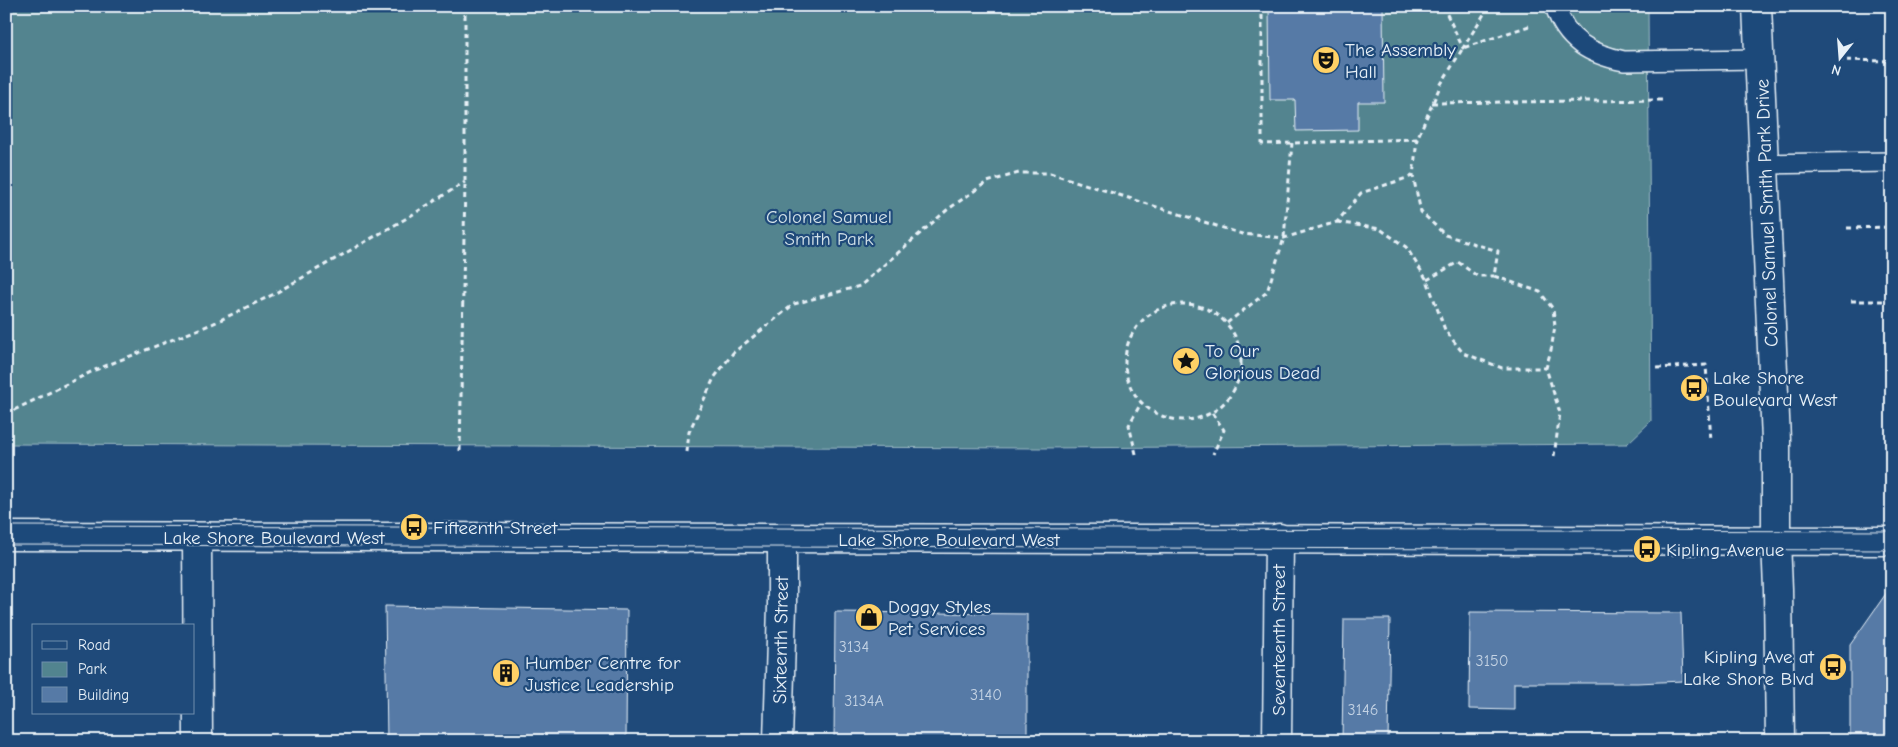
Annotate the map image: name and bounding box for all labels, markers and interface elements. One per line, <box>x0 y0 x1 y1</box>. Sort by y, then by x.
north arrow <box>1816 32 1866 82</box>
place label: The Assembly Hall <box>1345 39 1456 83</box>
theatre icon: The Assembly Hall <box>1311 45 1341 75</box>
text: N <box>1829 60 1843 79</box>
street label: Colonel Samuel Smith Park Drive <box>1751 79 1783 347</box>
park label: Colonel Samuel Smith Park <box>766 206 892 250</box>
place label: To Our Glorious Dead <box>1205 340 1320 384</box>
place icon: To Our Glorious Dead <box>1171 346 1201 376</box>
place label: Lake Shore Boulevard West <box>1713 367 1838 411</box>
bus stop icon: Lake Shore Boulevard West <box>1679 373 1709 403</box>
bus stop icon: Fifteenth Street <box>399 512 429 542</box>
place label: Fifteenth Street <box>433 517 558 539</box>
street label: Lake Shore Boulevard West <box>163 527 385 549</box>
street label: Lake Shore Boulevard West <box>838 529 1060 551</box>
bus stop icon: Kipling Avenue <box>1632 534 1662 564</box>
place label: Kipling Avenue <box>1666 539 1784 561</box>
street label: Seventeenth Street <box>1268 564 1290 716</box>
street label: Sixteenth Street <box>769 575 793 704</box>
place label: Doggy Styles Pet Services <box>888 596 991 640</box>
shop icon: Doggy Styles Pet Services <box>854 602 884 632</box>
legend <box>32 624 195 714</box>
text: Road <box>78 636 110 654</box>
house number: 3134 <box>839 638 869 656</box>
place label: Kipling Ave at Lake Shore Blvd <box>1683 646 1815 690</box>
place label: Humber Centre for Justice Leadership <box>525 652 681 696</box>
house number: 3150 <box>1476 652 1508 670</box>
bus stop icon: Kipling Ave at Lake Shore Blvd <box>1818 652 1848 682</box>
building icon: Humber Centre for Justice Leadership <box>491 658 521 688</box>
text: Park <box>78 660 107 678</box>
text: Building <box>78 686 129 704</box>
house number: 3140 <box>970 686 1002 704</box>
house number: 3134A <box>844 692 884 710</box>
house number: 3146 <box>1348 701 1378 719</box>

